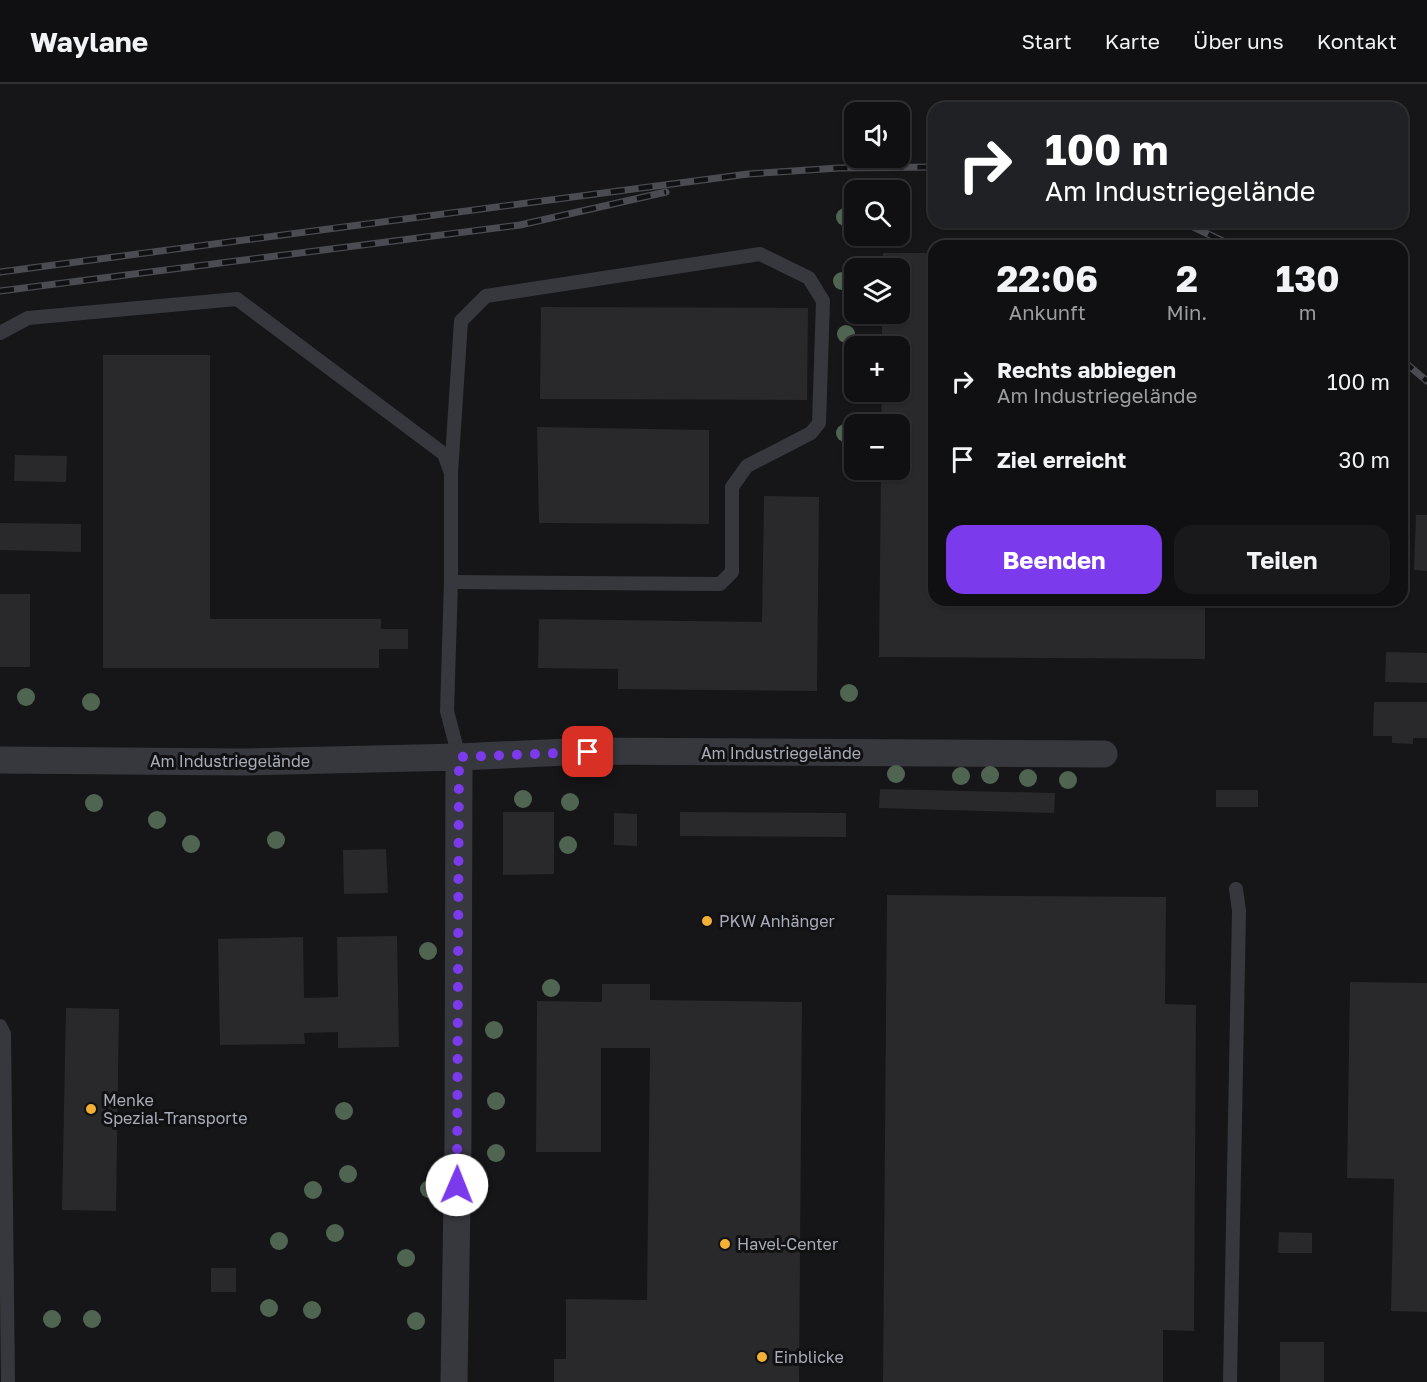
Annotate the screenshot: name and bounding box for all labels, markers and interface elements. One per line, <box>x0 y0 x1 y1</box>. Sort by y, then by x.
text: Waylane <box>30 25 148 58</box>
text: Start <box>1021 28 1072 54</box>
text: Karte <box>1105 28 1160 54</box>
text: Über uns <box>1193 28 1284 54</box>
text: Kontakt <box>1317 28 1397 54</box>
map controls <box>844 102 910 480</box>
button: sound <box>844 102 910 168</box>
text: 100 m <box>1045 124 1168 174</box>
icon: right <box>946 126 1024 204</box>
text: Am Industriegelände <box>1045 175 1315 207</box>
button: search <box>844 180 910 246</box>
text: 22:06 <box>996 257 1098 300</box>
text: 2 <box>1176 257 1198 300</box>
text: 130 <box>1276 257 1340 300</box>
button: layers <box>844 258 910 324</box>
text: Ankunft <box>1009 300 1086 324</box>
text: Min. <box>1166 300 1207 324</box>
text: m <box>1299 300 1317 324</box>
button: + <box>844 336 910 402</box>
text: Rechts abbiegen <box>997 356 1176 383</box>
icon: right <box>946 365 979 398</box>
text: 100 m <box>1327 368 1390 395</box>
text: Am Industriegelände <box>997 383 1197 407</box>
button: − <box>844 414 910 480</box>
icon: arrive <box>946 443 979 476</box>
text: Ziel erreicht <box>997 446 1126 473</box>
text: 30 m <box>1339 446 1390 473</box>
button: Beenden <box>946 525 1162 594</box>
button: Teilen <box>1174 525 1390 594</box>
pin <box>562 726 613 777</box>
icon: arrive <box>571 735 604 768</box>
street label: Am Industriegelände <box>701 743 861 763</box>
street label: Am Industriegelände <box>150 751 310 771</box>
place label: PKW Anhänger <box>719 911 835 931</box>
marker: PKW Anhänger <box>700 914 714 928</box>
place label: Menke Spezial-Transporte <box>103 1090 248 1128</box>
marker: Menke Spezial-Transporte <box>84 1102 98 1116</box>
position arrow <box>425 1153 489 1217</box>
place label: Havel-Center <box>737 1234 838 1254</box>
marker: Havel-Center <box>718 1237 732 1251</box>
place label: Einblicke <box>774 1347 844 1367</box>
marker: Einblicke <box>755 1350 769 1364</box>

